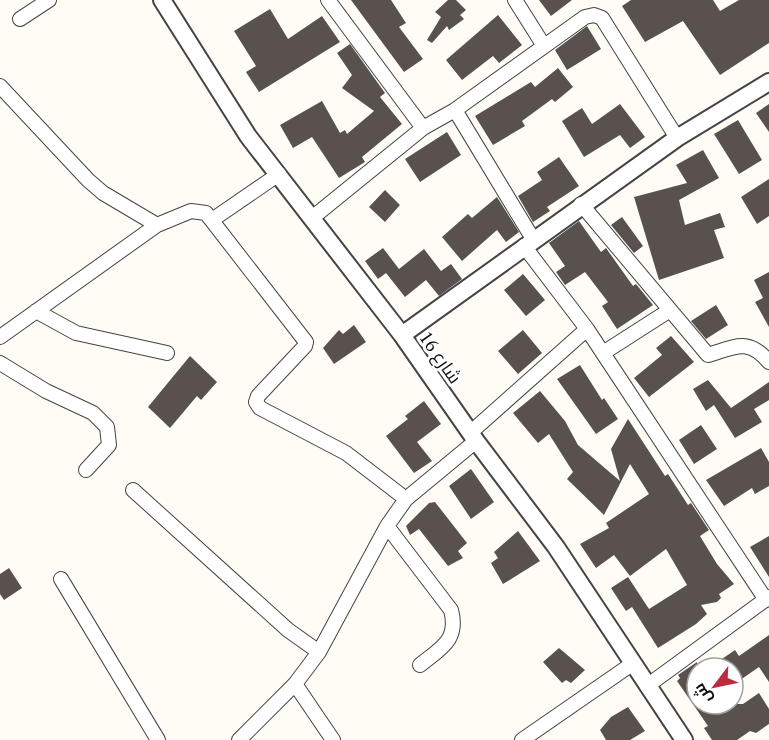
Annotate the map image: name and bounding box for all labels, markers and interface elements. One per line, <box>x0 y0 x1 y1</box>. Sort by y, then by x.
street label: شارع 16 <box>414 326 468 388</box>
north arrow <box>685 656 745 716</box>
text: ش <box>688 679 717 708</box>

